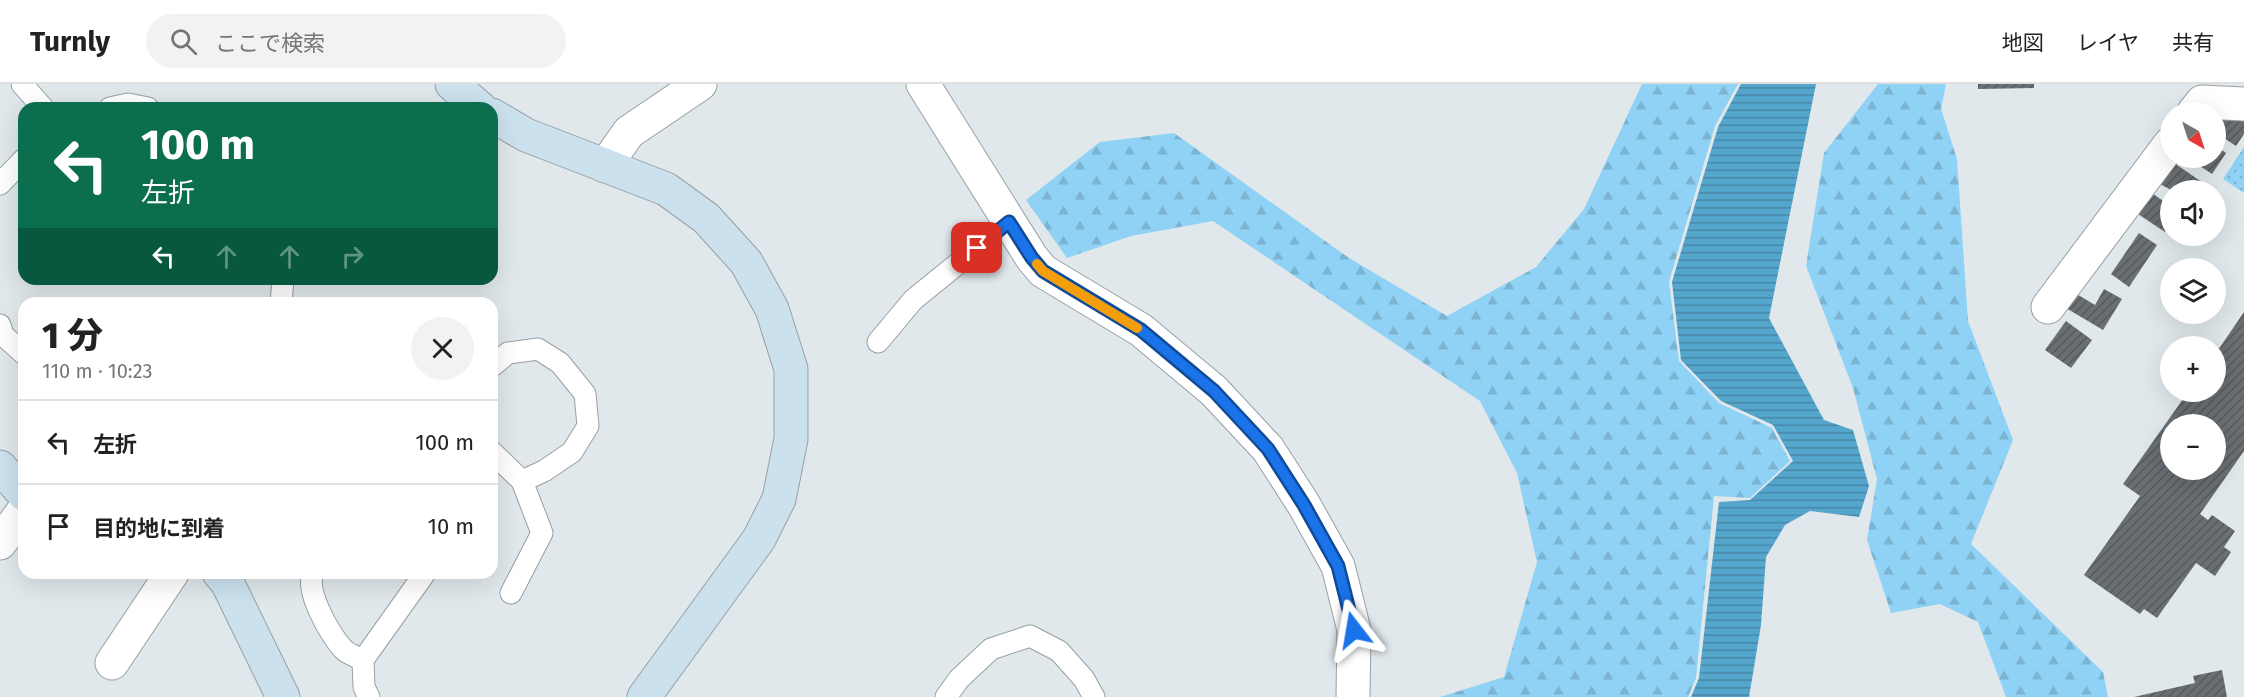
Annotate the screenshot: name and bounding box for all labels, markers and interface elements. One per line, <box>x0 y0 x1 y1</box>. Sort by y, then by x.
search box <box>146 14 566 68</box>
text: Turnly <box>30 25 110 58</box>
icon: search <box>167 25 200 58</box>
text: ここで検索 <box>215 30 325 57</box>
text: 地図 <box>2002 30 2044 56</box>
text: レイヤ <box>2077 30 2139 56</box>
text: 共有 <box>2172 30 2214 56</box>
north arrow <box>2160 102 2226 168</box>
map controls <box>2160 102 2226 480</box>
text: 100 m <box>141 120 255 170</box>
icon: left <box>42 126 120 204</box>
text: 左折 <box>141 177 195 209</box>
button: sound <box>2160 180 2226 246</box>
pin <box>951 222 1002 273</box>
icon: arrive <box>960 231 993 264</box>
icon: left <box>147 240 180 273</box>
icon: ahead <box>210 240 243 273</box>
icon: ahead <box>273 240 306 273</box>
icon: right <box>336 240 369 273</box>
button: layers <box>2160 258 2226 324</box>
text: 1 分 <box>42 314 103 358</box>
button: close <box>411 317 474 380</box>
button: + <box>2160 336 2226 402</box>
text: 110 m · 10:23 <box>42 359 152 383</box>
button: − <box>2160 414 2226 480</box>
icon: left <box>42 426 75 459</box>
text: 100 m <box>415 429 474 456</box>
text: 左折 <box>93 431 137 458</box>
icon: arrive <box>42 510 75 543</box>
text: 10 m <box>428 513 474 540</box>
text: 目的地に到着 <box>93 515 225 542</box>
position arrow <box>1322 598 1386 662</box>

